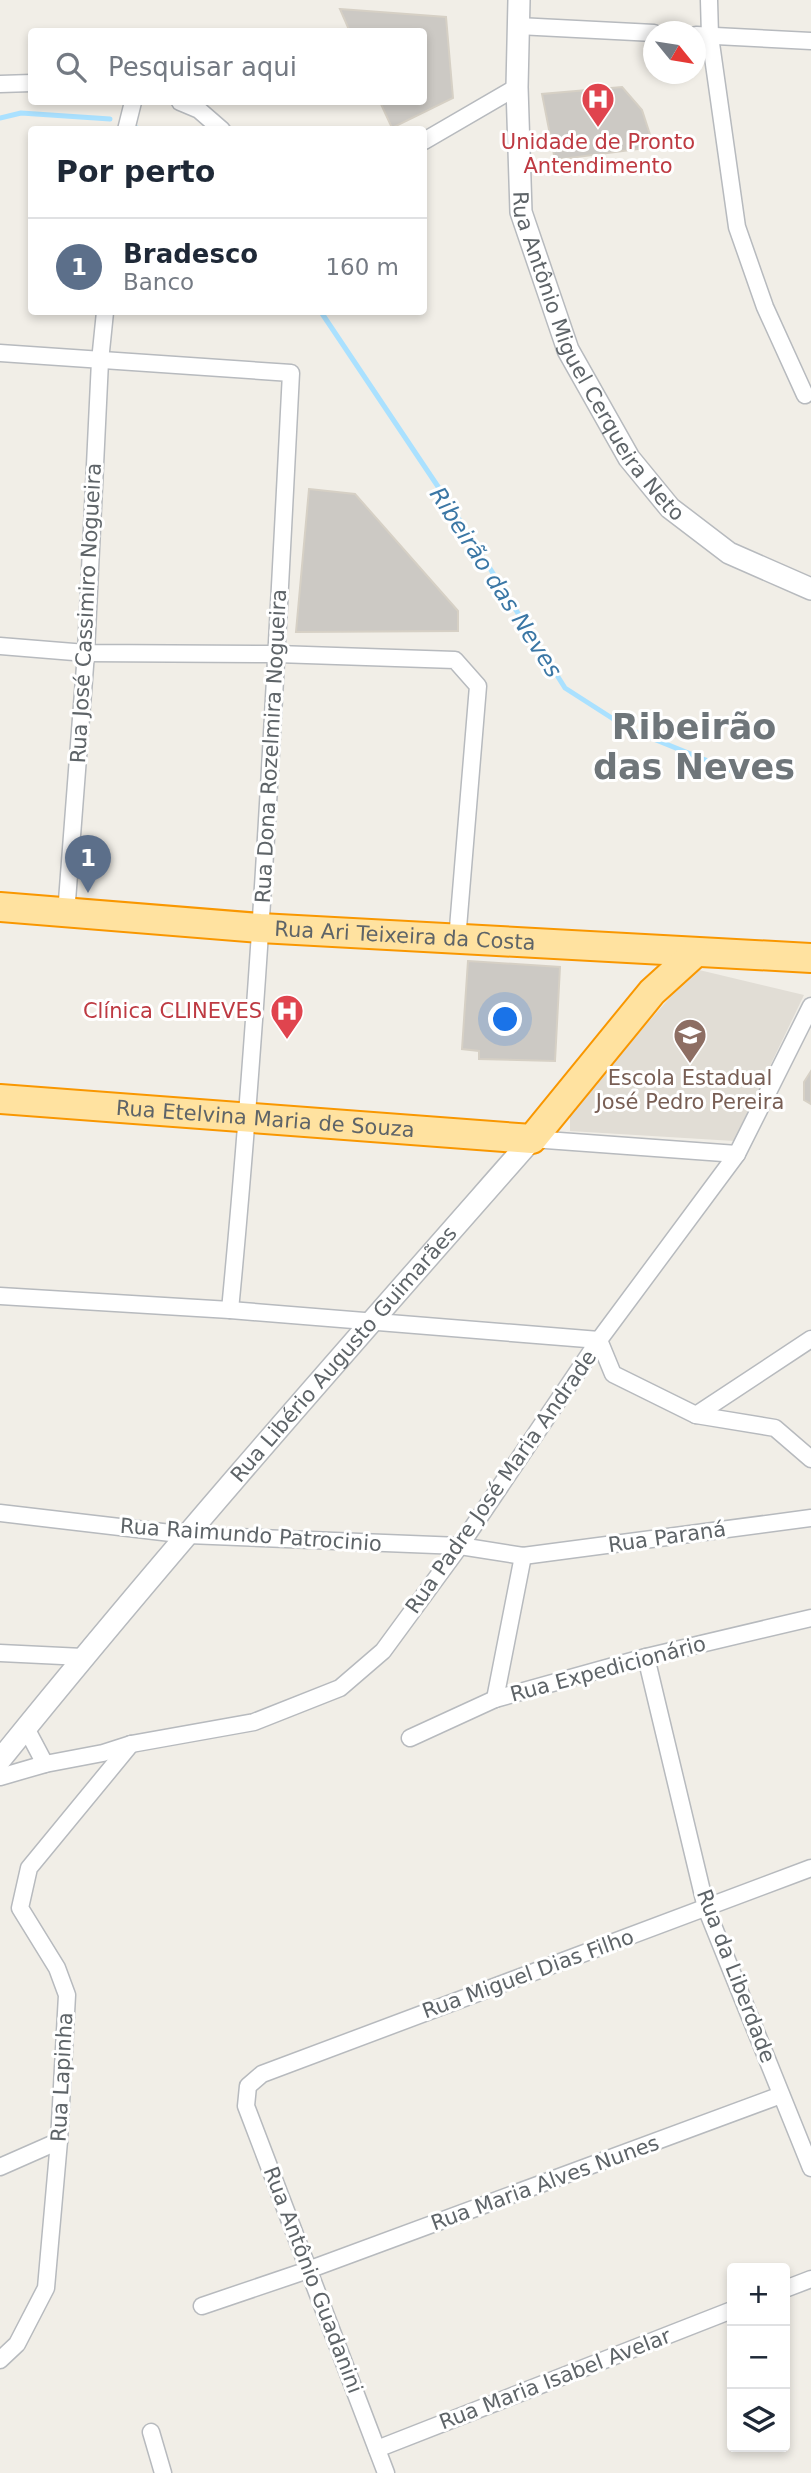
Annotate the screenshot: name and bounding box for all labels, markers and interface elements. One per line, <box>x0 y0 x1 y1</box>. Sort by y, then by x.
north arrow <box>643 21 706 84</box>
search box <box>28 28 427 105</box>
icon: search <box>52 48 90 86</box>
text: Pesquisar aqui <box>108 52 297 82</box>
hospital icon: Unidade de Pronto Antendimento <box>579 80 617 129</box>
place label: Unidade de Pronto Antendimento <box>501 130 695 178</box>
text: Por perto <box>56 154 215 189</box>
street label: Rua Antônio Miguel Cerqueira Neto <box>508 191 688 526</box>
text: Bradesco <box>123 239 258 269</box>
text: 1 <box>71 254 87 280</box>
text: 160 m <box>325 254 399 280</box>
text: Banco <box>123 269 194 295</box>
street label: Rua José Cassimiro Nogueira <box>66 462 106 764</box>
water label: Ribeirão das Neves <box>425 482 567 682</box>
street label: Rua Dona Rozelmira Nogueira <box>251 588 291 904</box>
district label: Ribeirão das Neves <box>593 707 795 787</box>
pin: 1 <box>65 835 111 893</box>
street label: Rua Ari Teixeira da Costa <box>274 917 536 955</box>
hospital icon: Clínica CLINEVES <box>268 992 306 1041</box>
place label: Clínica CLINEVES <box>83 999 262 1023</box>
your location <box>488 1002 522 1036</box>
school or university icon: Escola Estadual José Pedro Pereira <box>671 1016 709 1065</box>
place label: Escola Estadual José Pedro Pereira <box>594 1066 784 1114</box>
street label: Rua Etelvina Maria de Souza <box>115 1096 415 1142</box>
street label: Rua Libério Augusto Guimarães <box>226 1221 462 1487</box>
street label: Rua Padre José Maria Andrade <box>401 1346 601 1618</box>
street label: Rua Raimundo Patrocinio <box>119 1514 383 1556</box>
street label: Rua Paraná <box>607 1517 727 1557</box>
street label: Rua Expedicionário <box>508 1631 708 1707</box>
street label: Rua da Liberdade <box>692 1886 780 2066</box>
street label: Rua Miguel Dias Filho <box>419 1925 637 2023</box>
street label: Rua Lapinha <box>47 2012 77 2142</box>
street label: Rua Maria Alves Nunes <box>428 2131 662 2235</box>
street label: Rua Antônio Guadanini <box>259 2163 367 2397</box>
map controls <box>727 2263 790 2452</box>
button: + <box>727 2263 790 2326</box>
street label: Rua Maria Isabel Avelar <box>436 2324 675 2434</box>
button: − <box>727 2326 790 2389</box>
button: layers <box>727 2389 790 2452</box>

